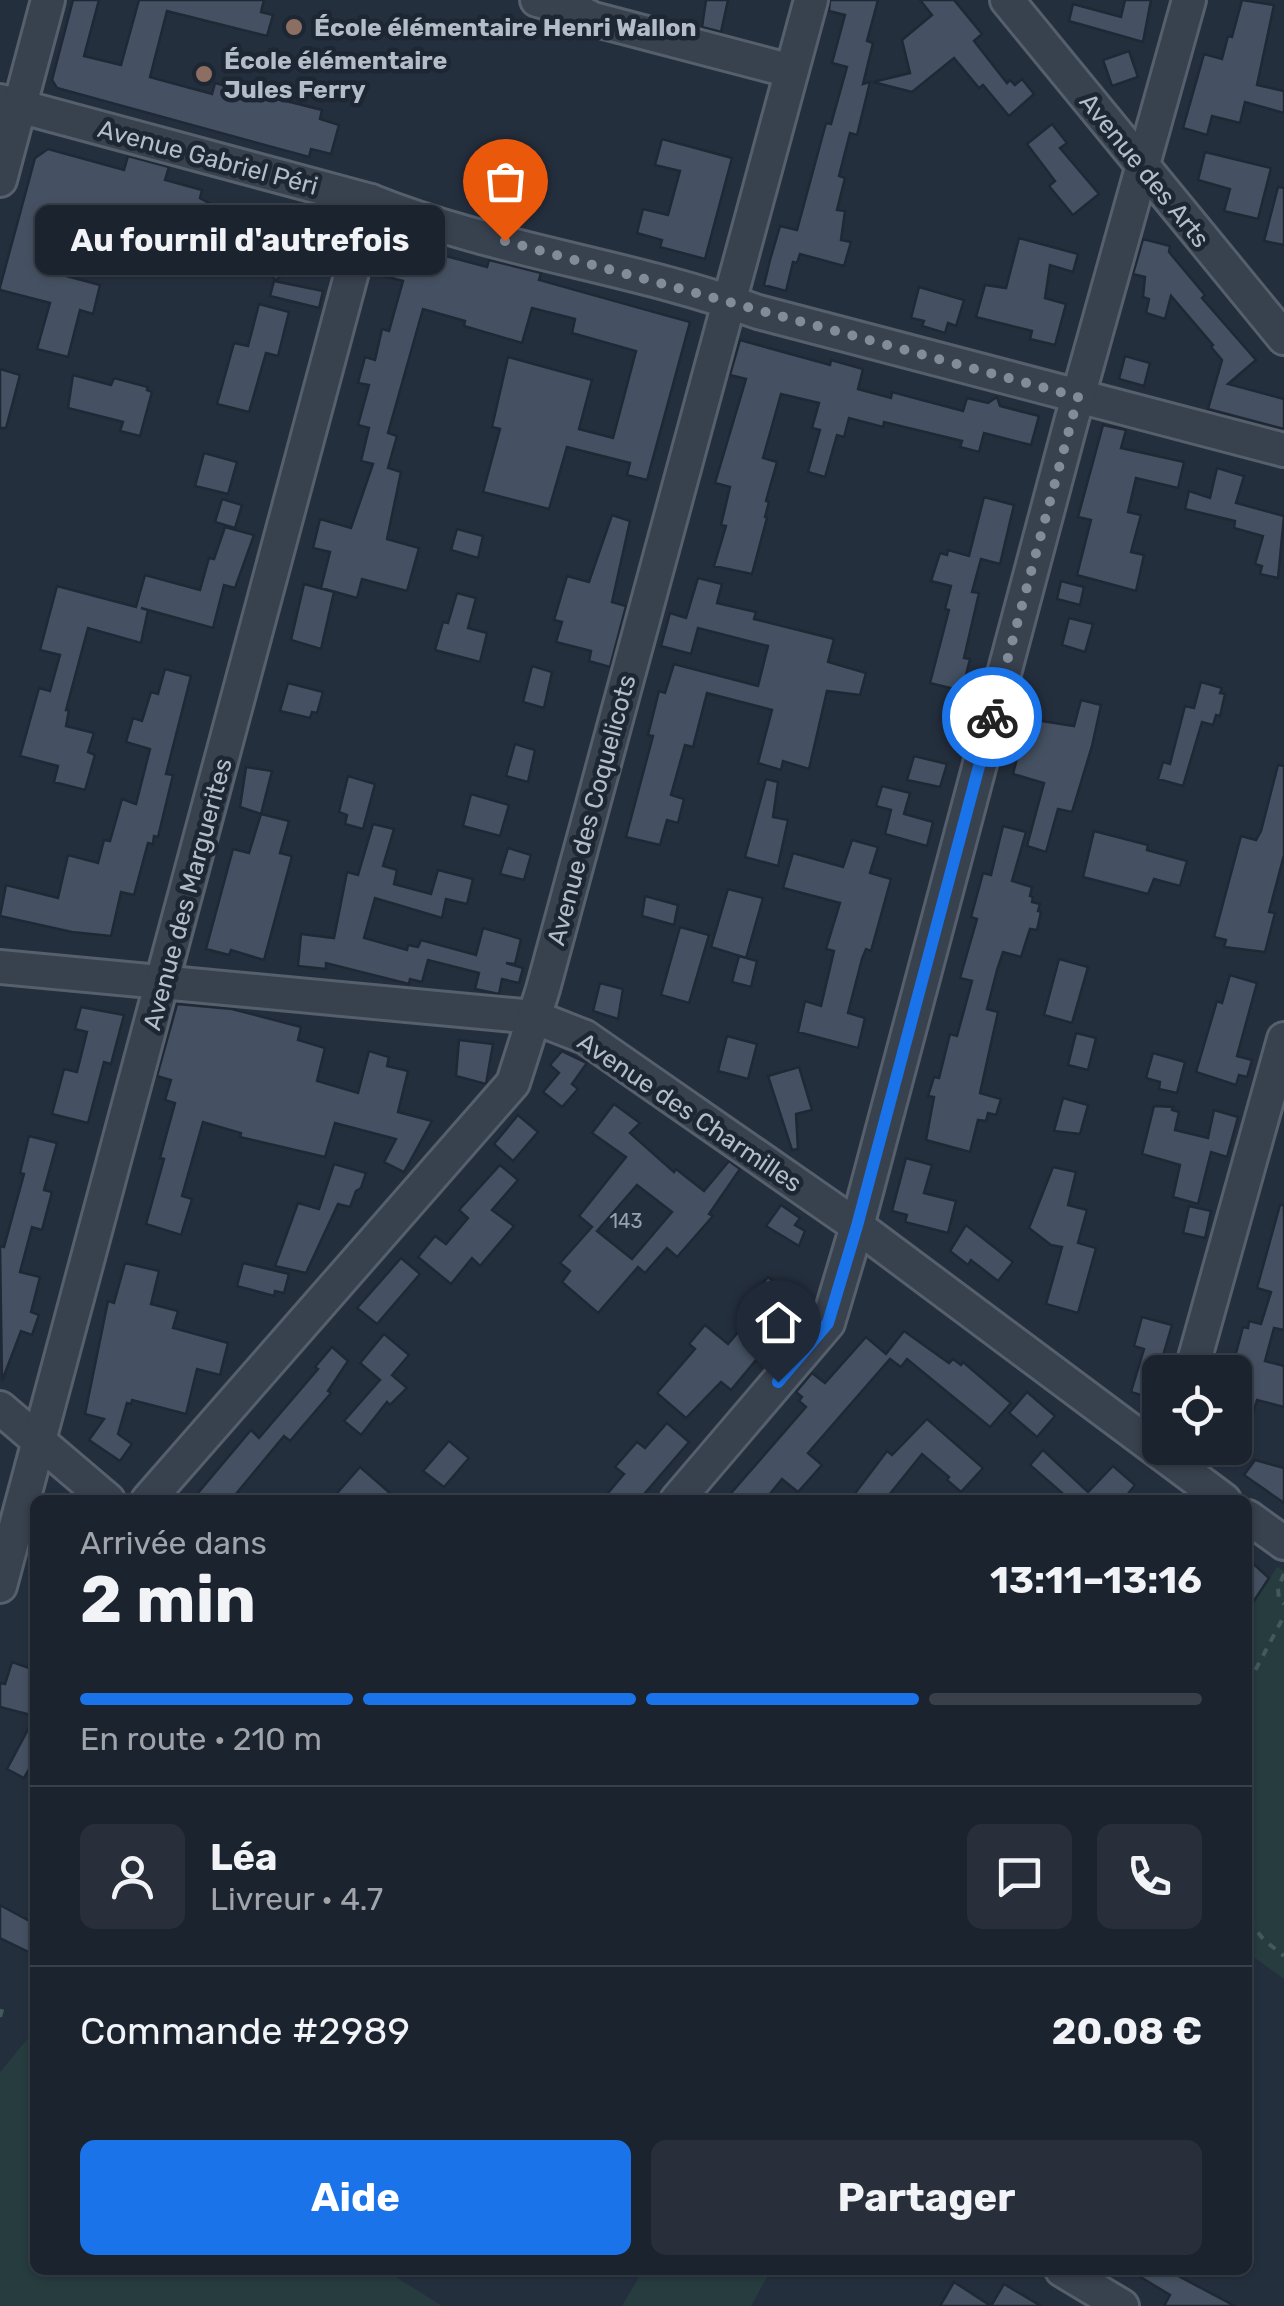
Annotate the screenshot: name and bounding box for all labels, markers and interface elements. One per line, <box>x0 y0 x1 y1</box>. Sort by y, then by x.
place label: École élémentaire Henri Wallon <box>314 13 697 42</box>
marker: École élémentaire Henri Wallon <box>283 16 305 38</box>
place label: École élémentaire Jules Ferry <box>224 46 447 104</box>
marker: École élémentaire Jules Ferry <box>193 63 215 85</box>
street label: Avenue des Arts <box>1074 88 1216 253</box>
street label: Avenue Gabriel Péri <box>95 114 321 201</box>
pin <box>463 139 548 242</box>
icon: bag <box>478 154 533 209</box>
callout: Au fournil d'autrefois <box>35 206 445 276</box>
text: Au fournil d'autrefois <box>71 221 409 259</box>
courier <box>942 667 1042 767</box>
street label: Avenue des Coquelicots <box>541 672 642 949</box>
icon: bike <box>965 690 1020 745</box>
street label: Avenue des Marguerites <box>137 755 238 1033</box>
street label: Avenue des Charmilles <box>572 1027 807 1198</box>
house number: 143 <box>610 1209 643 1233</box>
pin <box>736 1280 821 1383</box>
icon: home <box>751 1295 806 1350</box>
map controls <box>1142 1355 1252 1465</box>
button: locate <box>1142 1355 1252 1465</box>
text: Arrivée dans <box>80 1524 267 1562</box>
text: 13:11–13:16 <box>990 1557 1202 1603</box>
text: 2 min <box>80 1561 256 1638</box>
text: En route · 210 m <box>80 1720 322 1758</box>
button: person <box>80 1824 185 1929</box>
button: chat <box>967 1824 1072 1929</box>
button: phone <box>1097 1824 1202 1929</box>
text: Léa <box>210 1834 278 1880</box>
text: Livreur · 4.7 <box>210 1880 383 1918</box>
text: Commande #2989 <box>80 2008 410 2054</box>
text: 20.08 € <box>1052 2008 1202 2054</box>
button: Aide <box>80 2140 631 2255</box>
button: Partager <box>651 2140 1202 2255</box>

